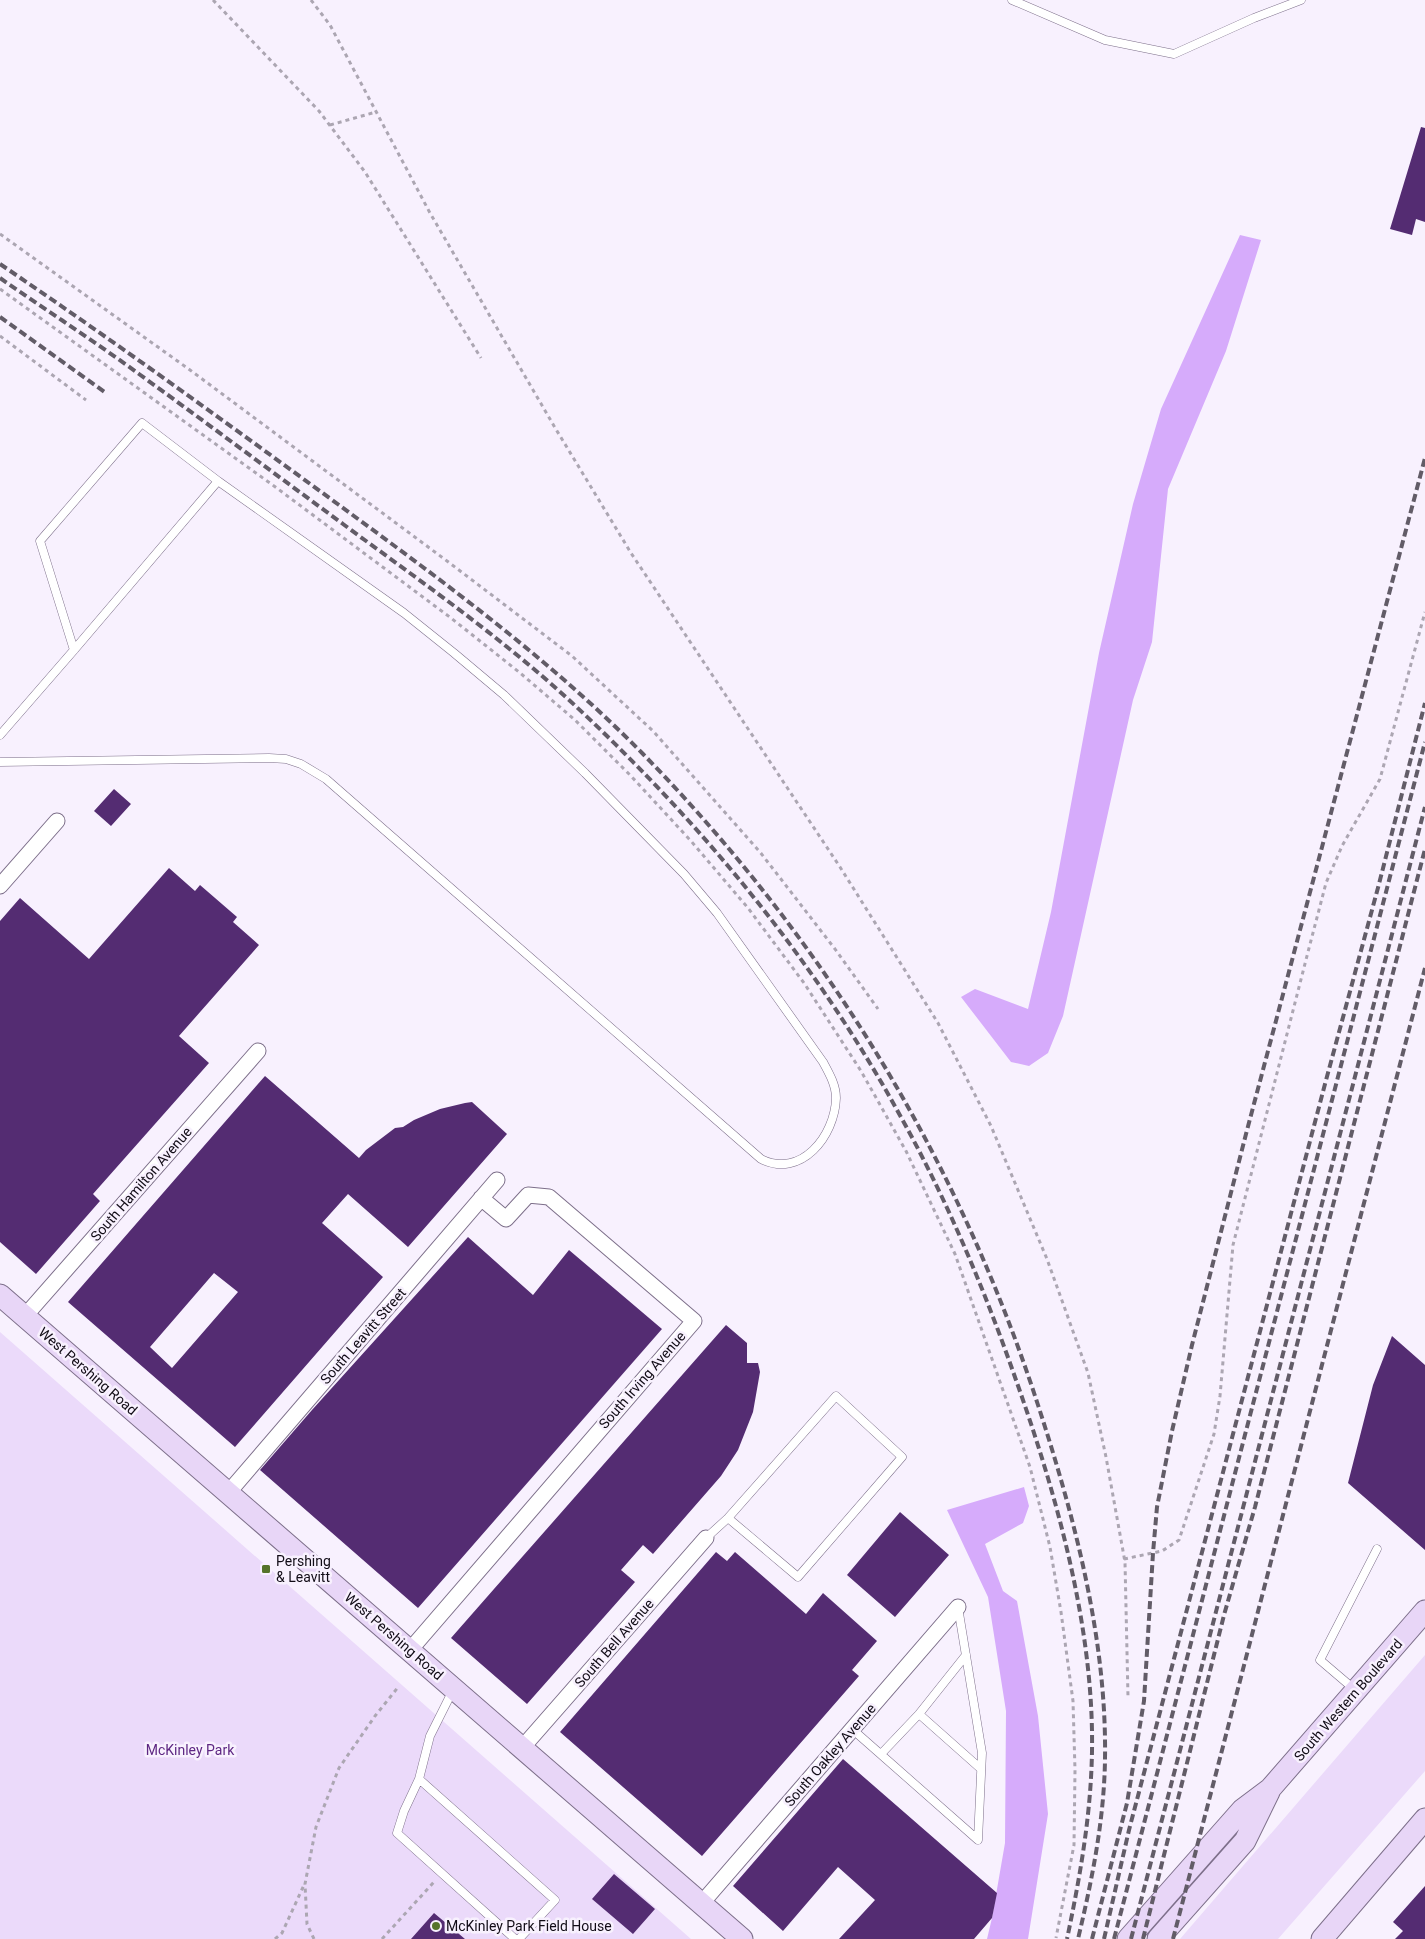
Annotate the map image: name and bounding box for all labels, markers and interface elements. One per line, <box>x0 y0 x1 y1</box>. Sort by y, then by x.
street label: South Hamilton Avenue <box>87 1124 195 1244</box>
street label: South Leavitt Street <box>317 1284 409 1387</box>
street label: West Pershing Road <box>35 1324 141 1418</box>
street label: South Irving Avenue <box>595 1328 689 1432</box>
place label: Pershing & Leavitt <box>276 1553 331 1585</box>
marker: Pershing & Leavitt <box>260 1563 272 1575</box>
street label: West Pershing Road <box>341 1589 447 1683</box>
street label: South Bell Avenue <box>571 1595 657 1691</box>
street label: South Western Boulevard <box>1291 1636 1405 1764</box>
street label: South Oakley Avenue <box>781 1700 879 1810</box>
park label: McKinley Park <box>146 1742 235 1758</box>
place label: McKinley Park Field House <box>446 1918 612 1934</box>
marker: McKinley Park Field House <box>430 1920 442 1932</box>

